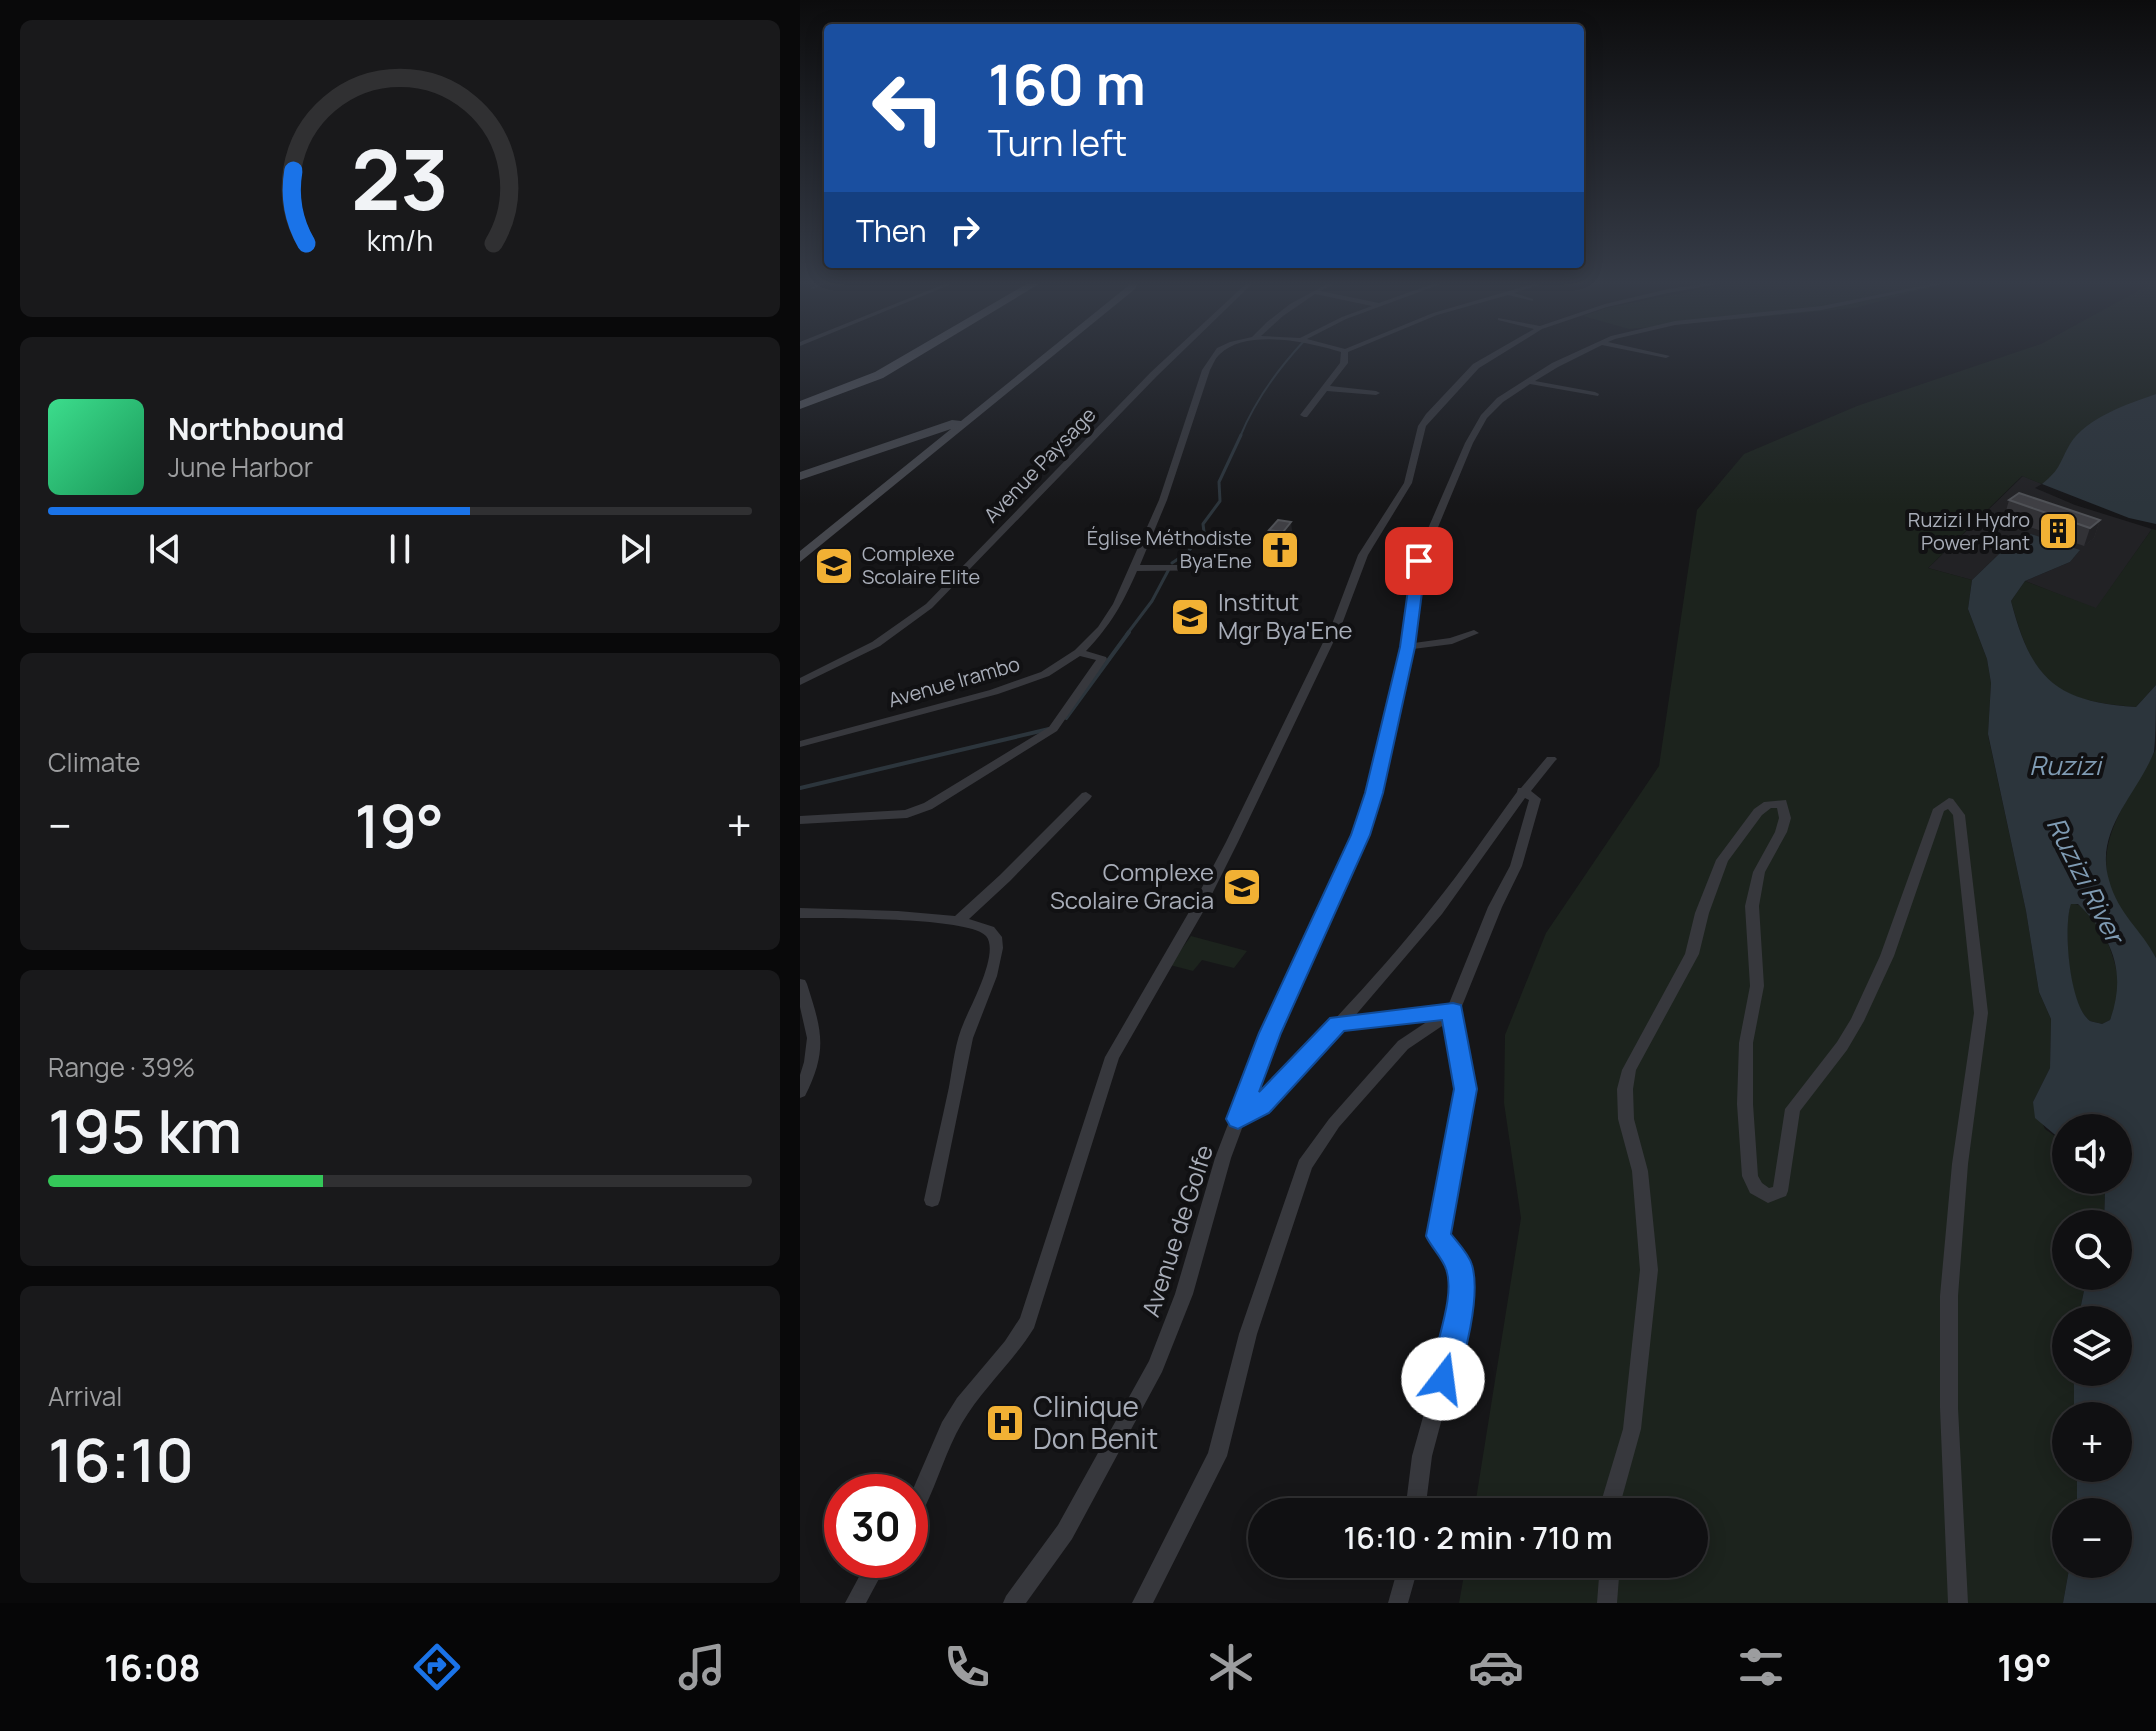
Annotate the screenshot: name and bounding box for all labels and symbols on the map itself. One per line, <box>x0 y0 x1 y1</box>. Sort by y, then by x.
street label: Avenue Paysage <box>978 401 1102 528</box>
place label: Ruzizi I Hydro Power Plant <box>1908 506 2030 556</box>
building icon: Ruzizi I Hydro Power Plant <box>2037 510 2079 552</box>
place label: Église Méthodiste Bya'Ene <box>1087 524 1252 574</box>
pin <box>1385 527 1453 595</box>
church icon: Église Méthodiste Bya'Ene <box>1259 529 1301 571</box>
place label: Complexe Scolaire Elite <box>862 540 980 590</box>
school or university icon: Complexe Scolaire Elite <box>813 545 855 587</box>
place label: Institut Mgr Bya'Ene <box>1218 585 1353 646</box>
school or university icon: Institut Mgr Bya'Ene <box>1169 596 1211 638</box>
street label: Avenue Irambo <box>885 650 1023 713</box>
water label: Ruzizi <box>2029 747 2104 783</box>
water label: Ruzizi River <box>2039 811 2135 952</box>
place label: Complexe Scolaire Gracia <box>1050 855 1214 916</box>
school or university icon: Complexe Scolaire Gracia <box>1221 866 1263 908</box>
street label: Avenue de Golfe <box>1133 1140 1220 1321</box>
position arrow <box>1401 1337 1485 1421</box>
place label: Clinique Don Benit <box>1033 1387 1158 1457</box>
hospital icon: Clinique Don Benit <box>984 1402 1026 1444</box>
speed limit sign: 30 <box>824 1474 928 1578</box>

